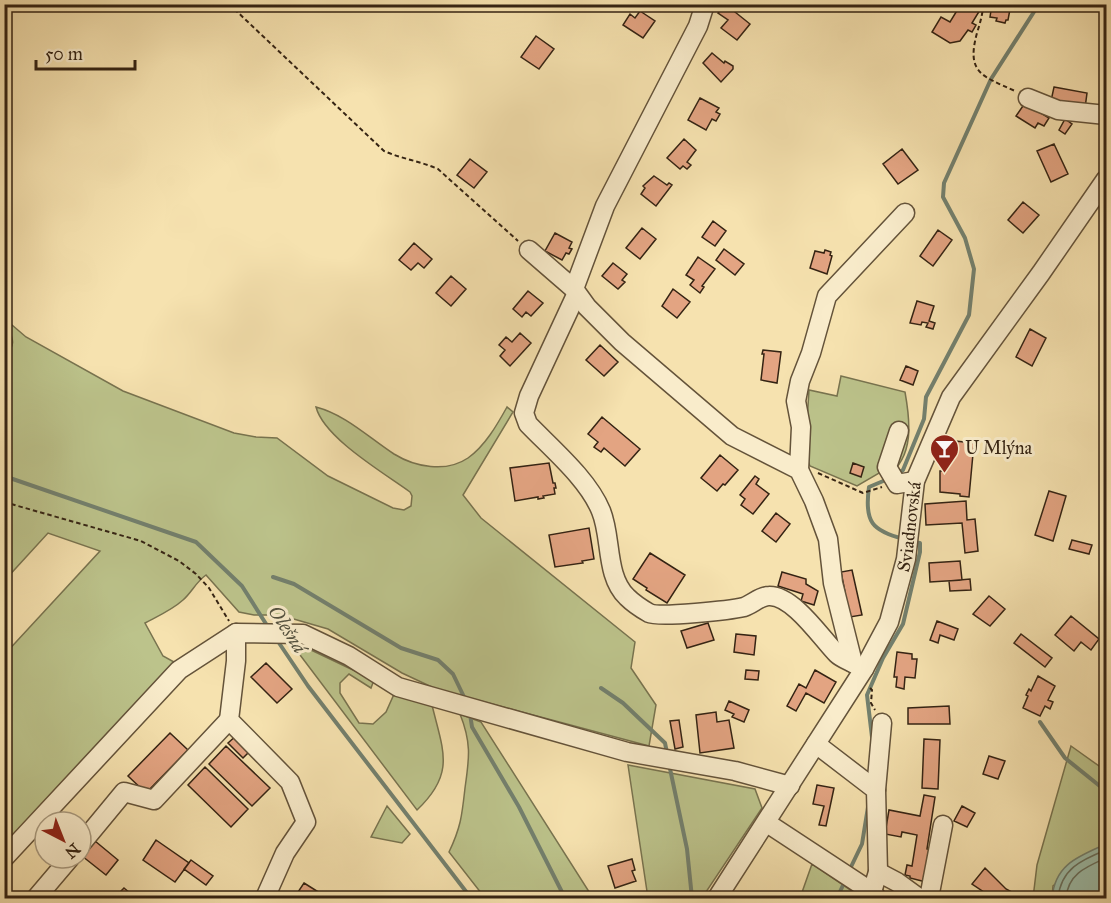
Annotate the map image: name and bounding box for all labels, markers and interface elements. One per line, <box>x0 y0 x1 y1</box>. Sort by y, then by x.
scale bar <box>36 33 135 71</box>
text: 50 m <box>45 43 83 65</box>
bar icon: U Mlýna <box>928 432 960 474</box>
place label: U Mlýna <box>965 437 1032 459</box>
street label: Sviadnovská <box>892 480 926 574</box>
water label: Olešná <box>264 601 314 660</box>
north arrow <box>33 810 93 870</box>
text: N <box>61 839 84 863</box>

